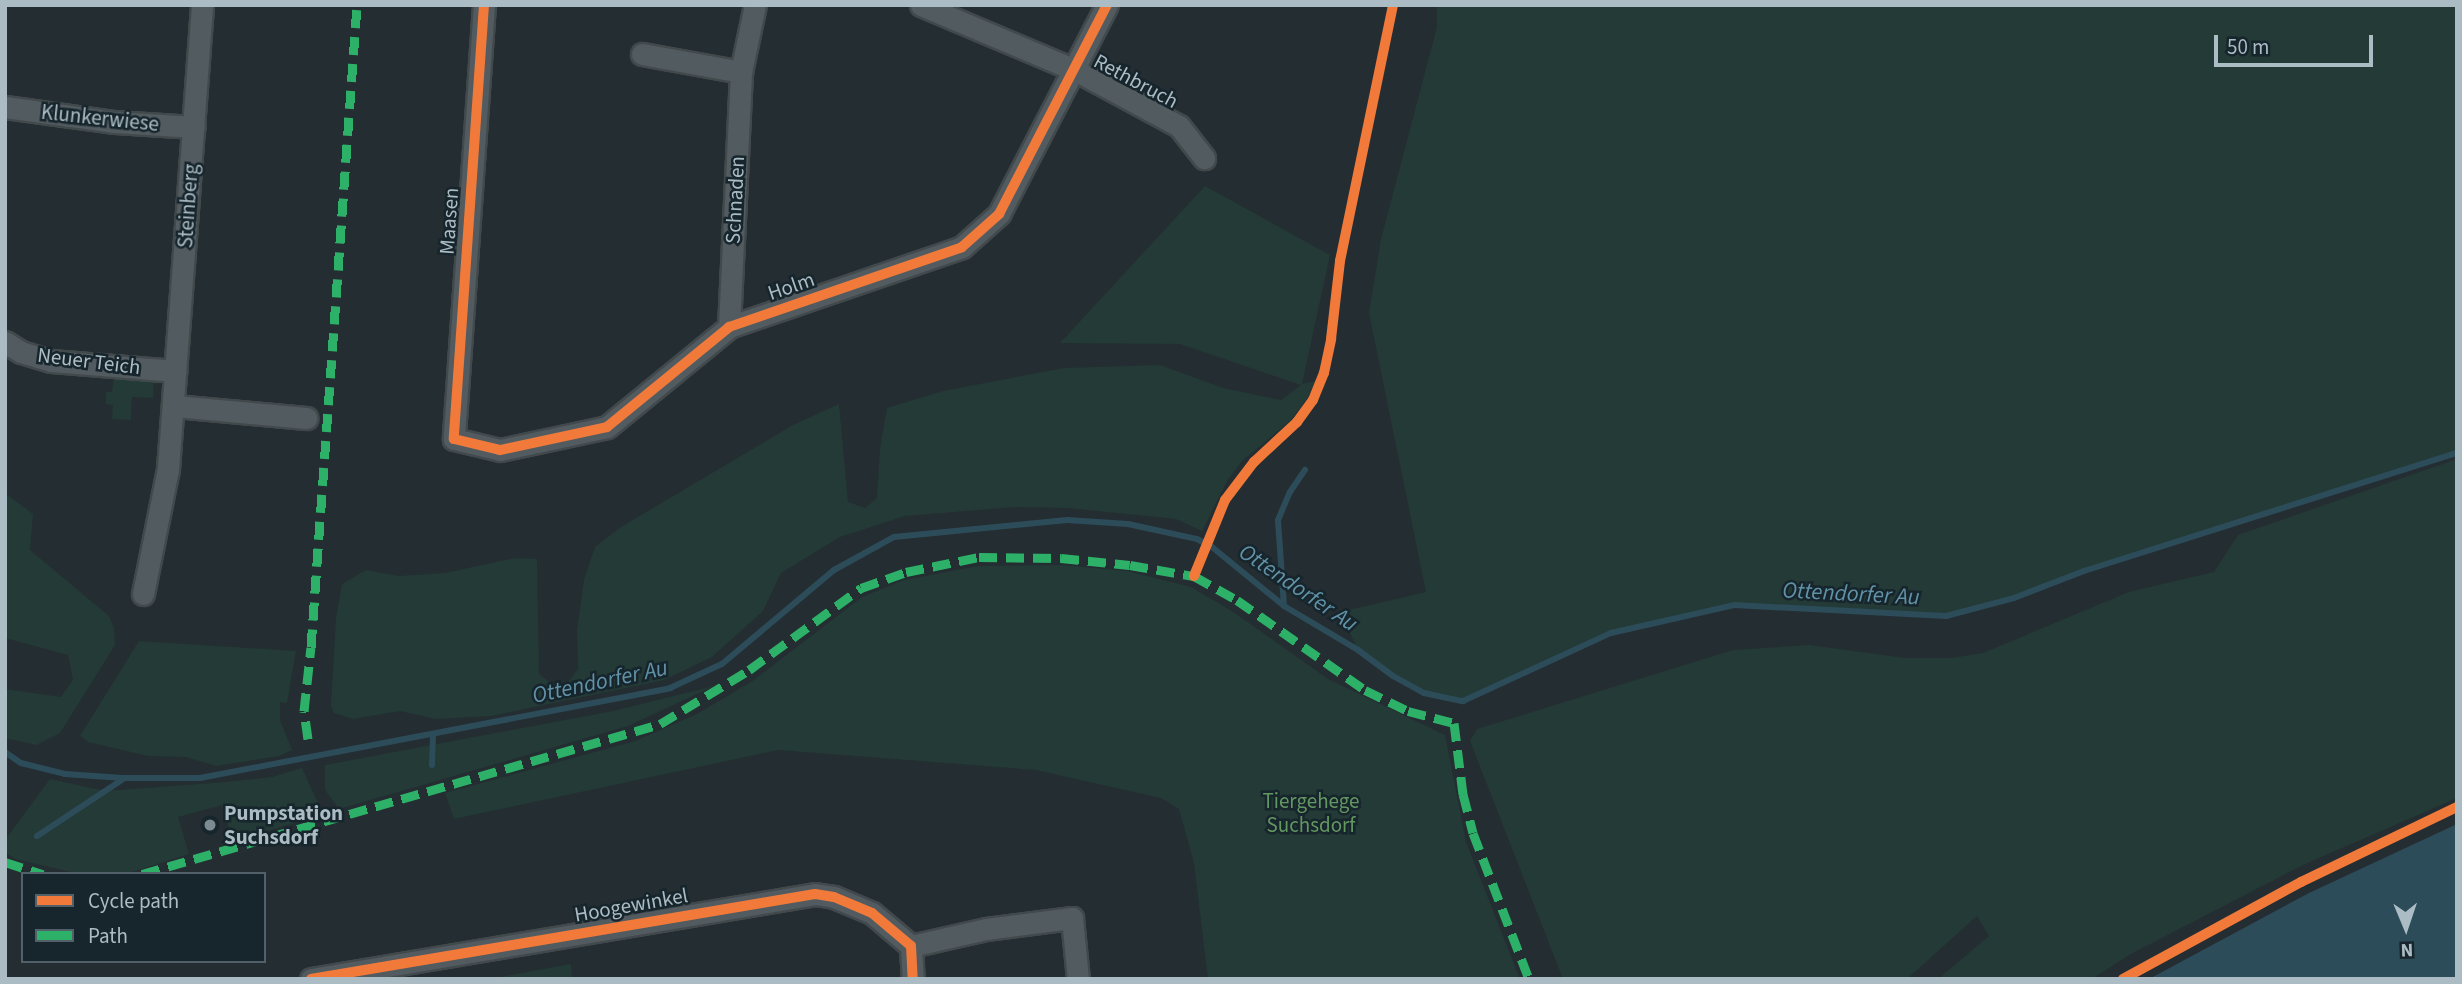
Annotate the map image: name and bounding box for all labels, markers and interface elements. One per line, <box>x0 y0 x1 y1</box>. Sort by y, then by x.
scale bar <box>2217 21 2376 65</box>
text: 50 m <box>2227 32 2269 62</box>
street label: Rethbruch <box>1090 48 1182 114</box>
street label: Klunkerwiese <box>40 99 160 137</box>
street label: Schnaden <box>720 155 750 245</box>
street label: Steinberg <box>172 163 204 249</box>
street label: Maasen <box>434 187 464 255</box>
street label: Holm <box>764 266 818 306</box>
street label: Neuer Teich <box>36 342 142 380</box>
water label: Ottendorfer Au <box>1233 538 1363 638</box>
water label: Ottendorfer Au <box>1782 577 1920 611</box>
water label: Ottendorfer Au <box>530 654 670 710</box>
park label: Tiergehege Suchsdorf <box>1263 788 1359 838</box>
place label: Pumpstation Suchsdorf <box>224 800 343 850</box>
marker: Pumpstation Suchsdorf <box>202 817 218 833</box>
legend <box>21 872 266 963</box>
street label: Hoogewinkel <box>572 883 690 927</box>
text: Cycle path <box>88 886 179 916</box>
north arrow <box>2371 893 2441 963</box>
text: Path <box>88 921 128 951</box>
text: N <box>2400 936 2414 963</box>

